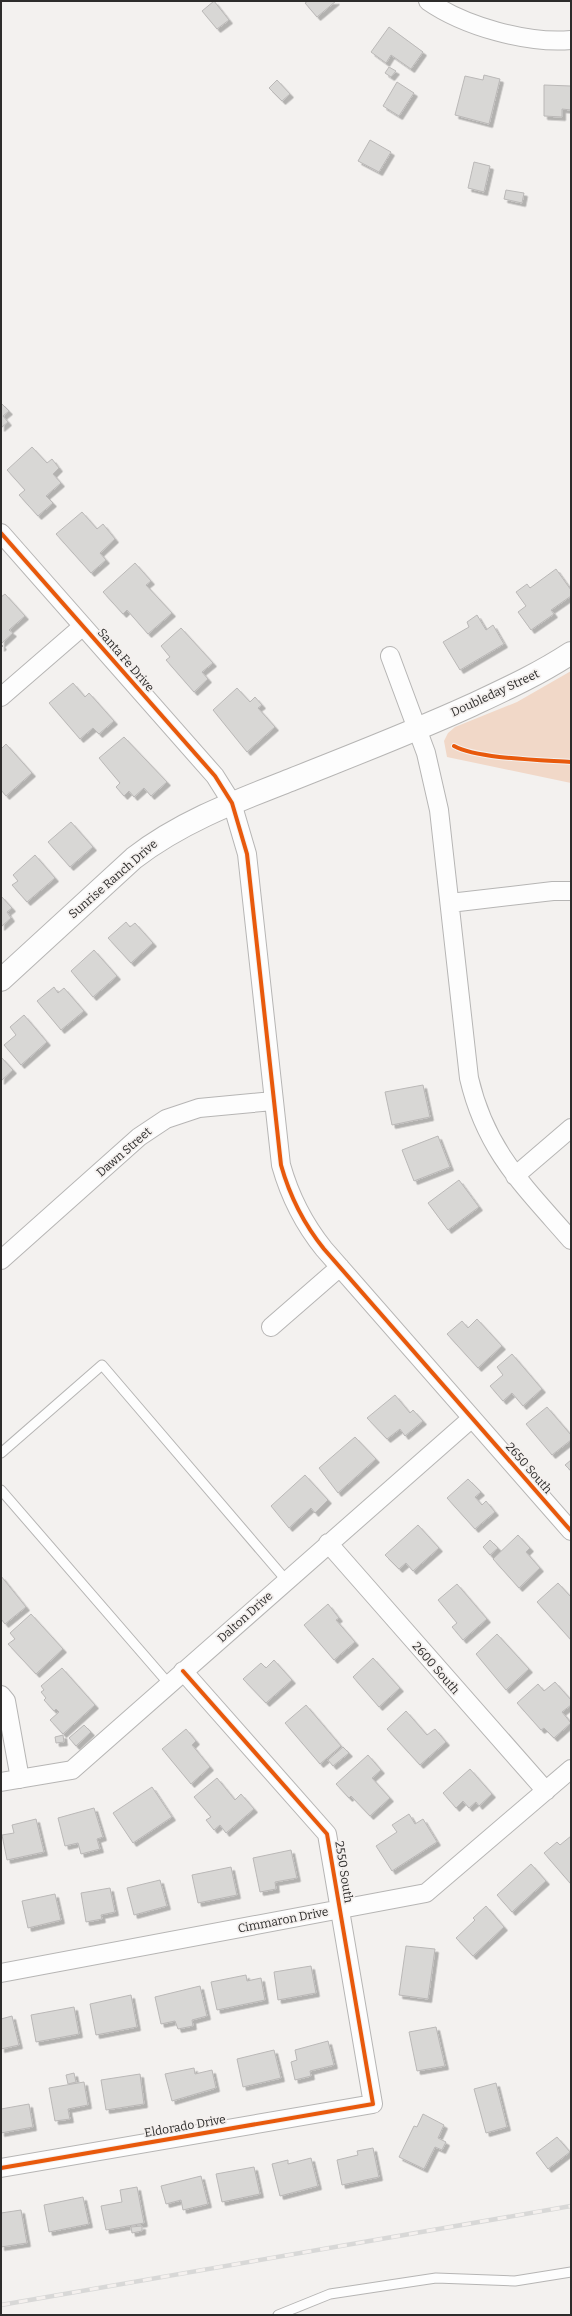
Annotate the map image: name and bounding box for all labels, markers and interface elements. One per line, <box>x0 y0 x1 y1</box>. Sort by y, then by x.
street label: Santa Fe Drive <box>95 626 157 694</box>
street label: Doubleday Street <box>449 666 542 720</box>
street label: Sunrise Ranch Drive <box>66 837 160 921</box>
street label: Dawn Street <box>94 1124 155 1180</box>
street label: 2650 South <box>503 1440 555 1497</box>
street label: Dalton Drive <box>215 1589 275 1645</box>
street label: 2600 South <box>410 1639 463 1697</box>
street label: 2550 South <box>332 1840 356 1904</box>
street label: Cimmaron Drive <box>237 1904 329 1936</box>
street label: Eldorado Drive <box>143 2112 227 2140</box>

